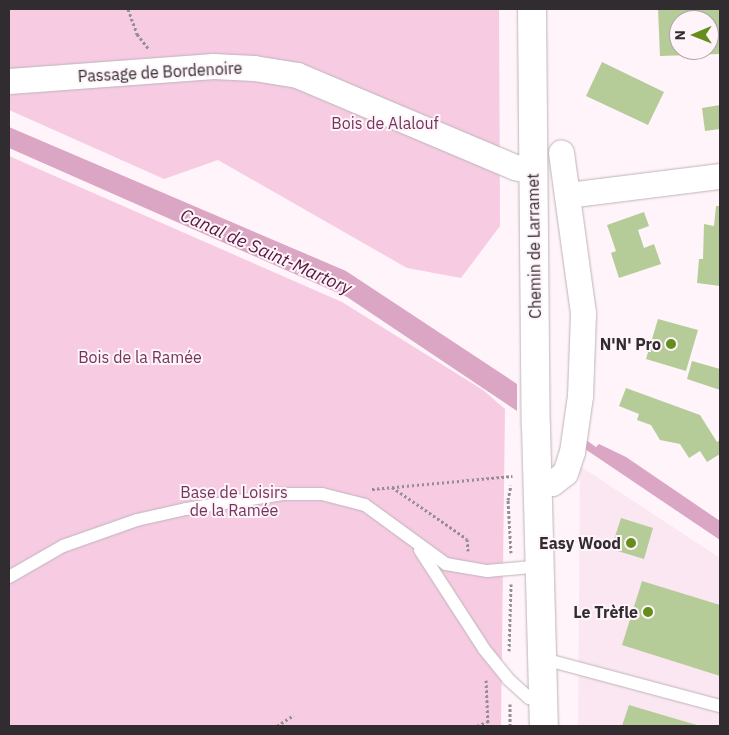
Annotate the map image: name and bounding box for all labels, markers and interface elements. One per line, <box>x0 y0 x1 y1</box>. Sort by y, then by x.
north arrow <box>669 10 719 60</box>
text: N <box>671 30 689 40</box>
street label: Passage de Bordenoire <box>77 58 243 86</box>
park label: Bois de Alalouf <box>331 113 439 133</box>
street label: Chemin de Larramet <box>523 173 545 319</box>
water label: Canal de Saint-Martory <box>177 204 355 300</box>
place label: N'N' Pro <box>600 334 661 354</box>
marker: N'N' Pro <box>665 338 677 350</box>
park label: Bois de la Ramée <box>78 347 202 367</box>
park label: Base de Loisirs de la Ramée <box>180 482 288 520</box>
place label: Easy Wood <box>539 533 621 553</box>
marker: Easy Wood <box>625 537 637 549</box>
place label: Le Trèfle <box>573 602 638 622</box>
marker: Le Trèfle <box>642 606 654 618</box>

